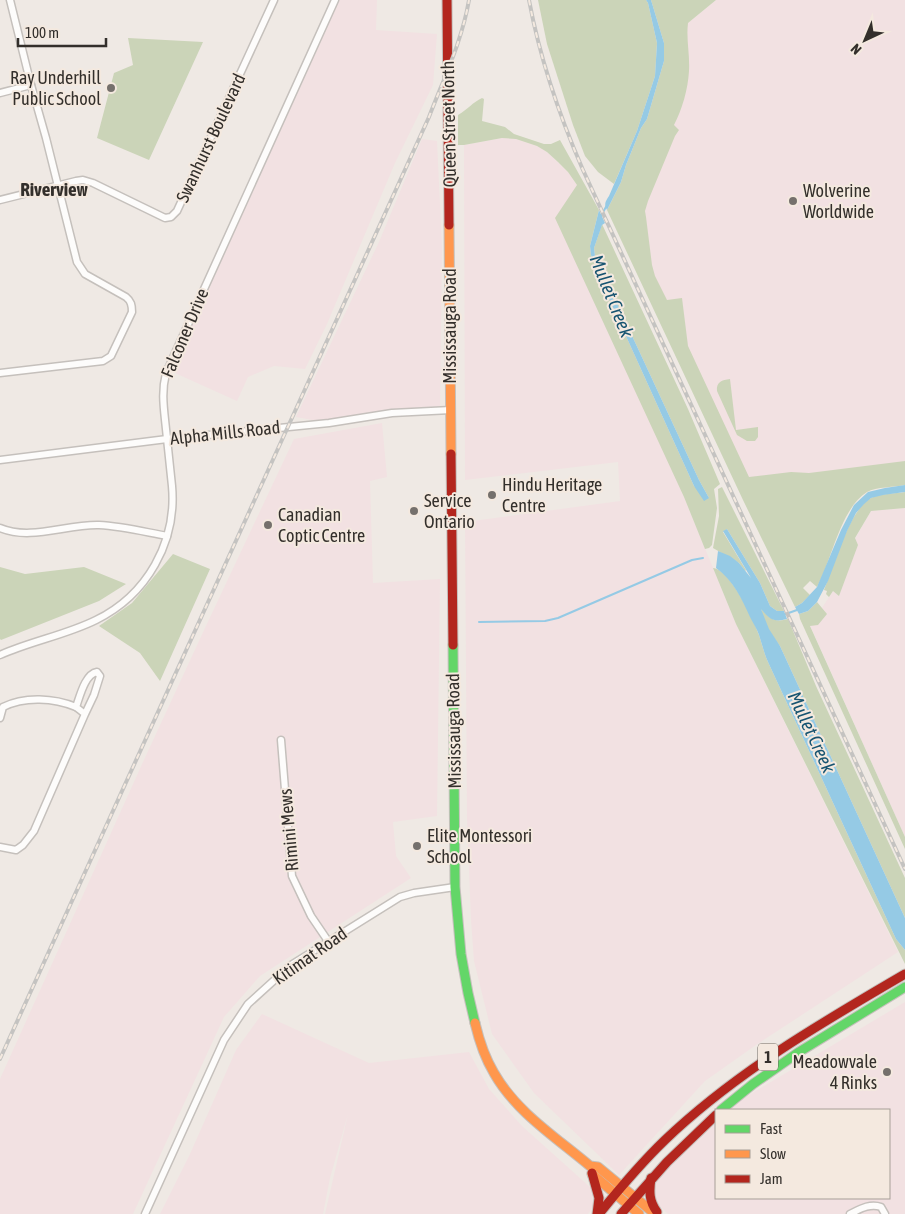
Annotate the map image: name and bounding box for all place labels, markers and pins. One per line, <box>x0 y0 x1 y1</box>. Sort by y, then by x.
place label: Ray Underhill Public School <box>10 67 101 109</box>
marker: Ray Underhill Public School <box>105 82 117 94</box>
place label: Wolverine Worldwide <box>803 180 874 222</box>
marker: Wolverine Worldwide <box>787 195 799 207</box>
place label: Hindu Heritage Centre <box>502 474 602 516</box>
marker: Hindu Heritage Centre <box>486 489 498 501</box>
place label: Service Ontario <box>424 490 475 532</box>
place label: Canadian Coptic Centre <box>278 504 365 546</box>
marker: Service Ontario <box>408 505 420 517</box>
marker: Canadian Coptic Centre <box>262 519 274 531</box>
place label: Elite Montessori School <box>427 825 532 867</box>
marker: Elite Montessori School <box>411 840 423 852</box>
place label: Meadowvale 4 Rinks <box>792 1051 877 1093</box>
marker: Meadowvale 4 Rinks <box>881 1066 893 1078</box>

